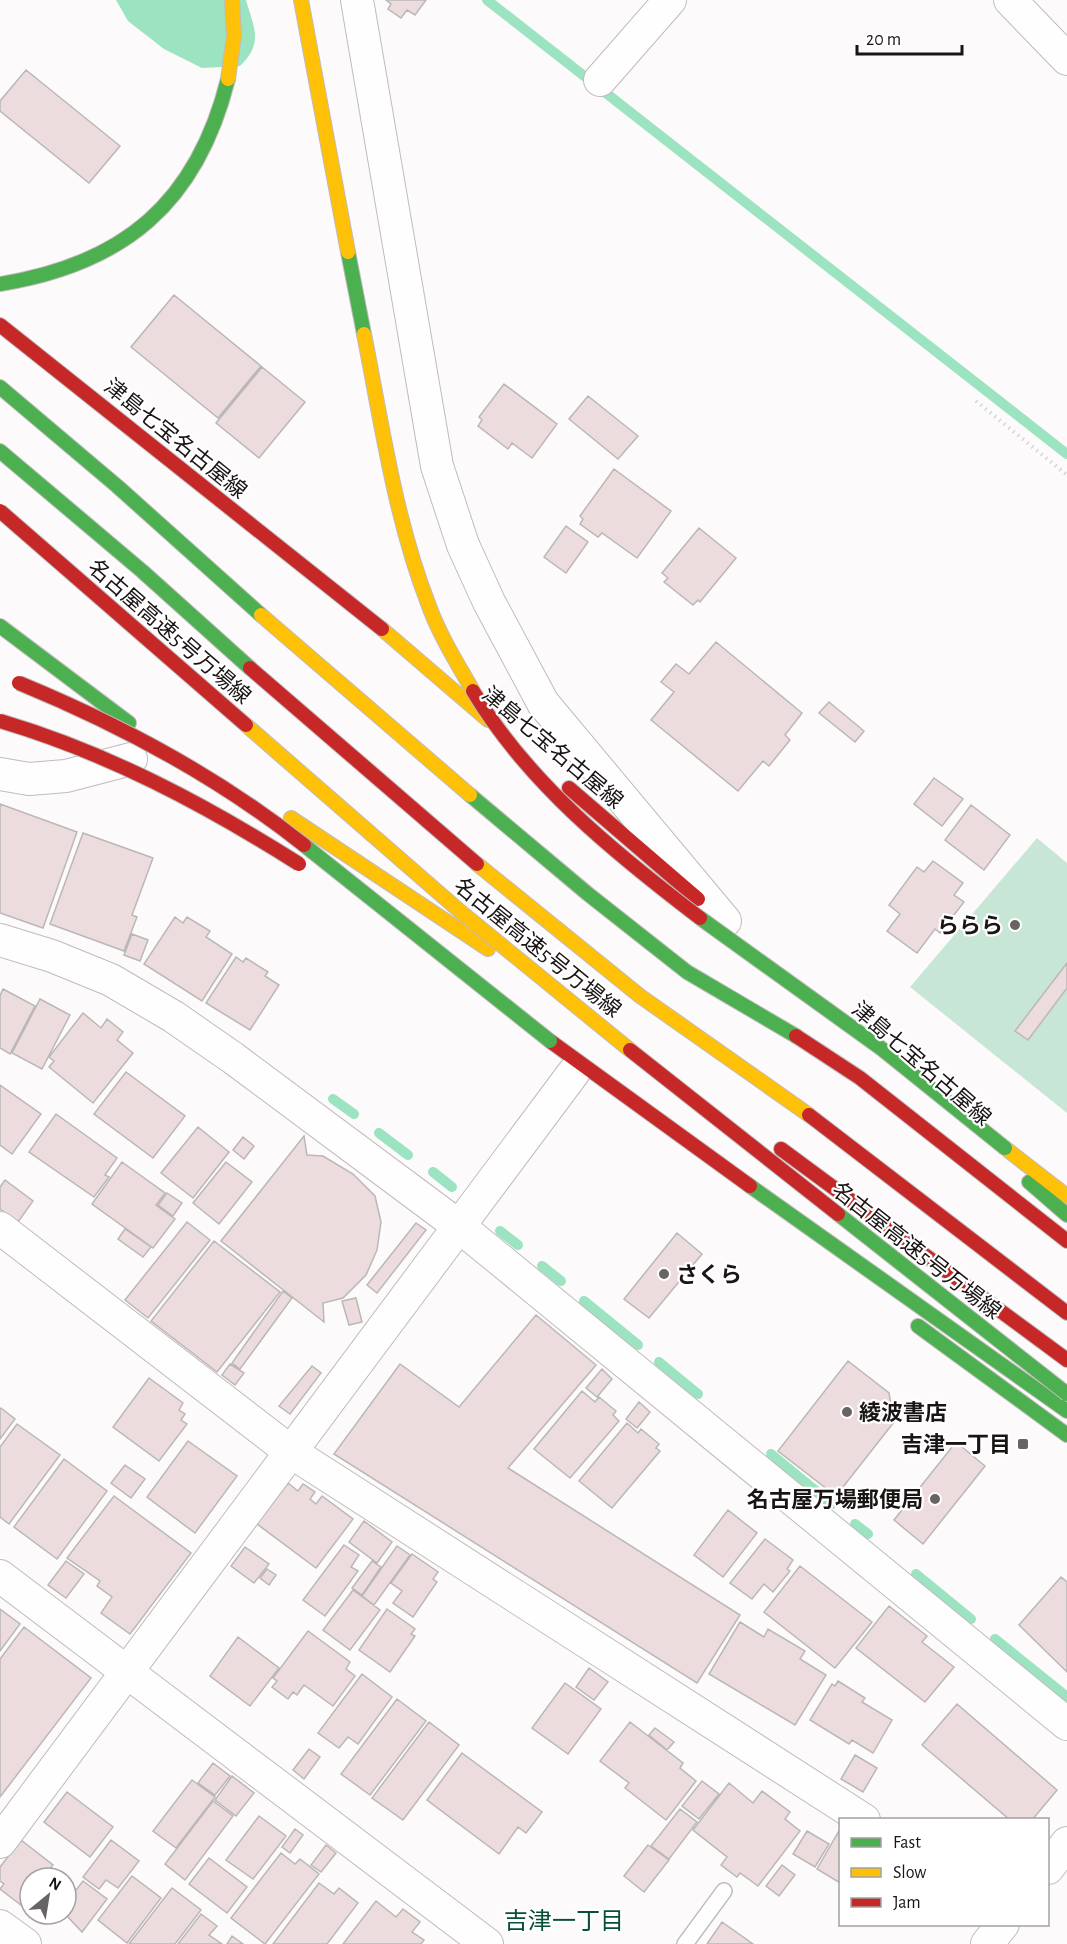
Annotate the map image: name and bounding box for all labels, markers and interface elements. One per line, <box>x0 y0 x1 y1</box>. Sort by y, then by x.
scale bar <box>857 18 962 56</box>
text: 20 m <box>866 31 901 49</box>
street label: 津島七宝名古屋線 <box>100 374 251 503</box>
street label: 名古屋高速5号万場線 <box>84 555 255 708</box>
street label: 津島七宝名古屋線 <box>478 682 627 813</box>
street label: 名古屋高速5号万場線 <box>450 873 625 1022</box>
place label: ららら <box>937 915 1003 937</box>
marker: ららら <box>1008 918 1022 932</box>
street label: 津島七宝名古屋線 <box>848 997 996 1130</box>
street label: 名古屋高速5号万場線 <box>828 1178 1005 1323</box>
place label: さくら <box>676 1263 742 1286</box>
marker: さくら <box>657 1267 671 1281</box>
place label: 綾波書店 <box>859 1401 947 1424</box>
marker: 綾波書店 <box>840 1405 854 1419</box>
place label: 吉津一丁目 <box>901 1433 1011 1456</box>
marker: 吉津一丁目 <box>1016 1437 1030 1451</box>
place label: 名古屋万場郵便局 <box>747 1488 923 1511</box>
marker: 名古屋万場郵便局 <box>928 1492 942 1506</box>
legend <box>839 1818 1049 1926</box>
text: Fast <box>893 1834 921 1852</box>
text: Slow <box>893 1864 926 1882</box>
north arrow <box>18 1866 78 1926</box>
text: N <box>46 1874 64 1894</box>
text: Jam <box>893 1894 921 1912</box>
district label: 吉津一丁目 <box>504 1908 624 1934</box>

